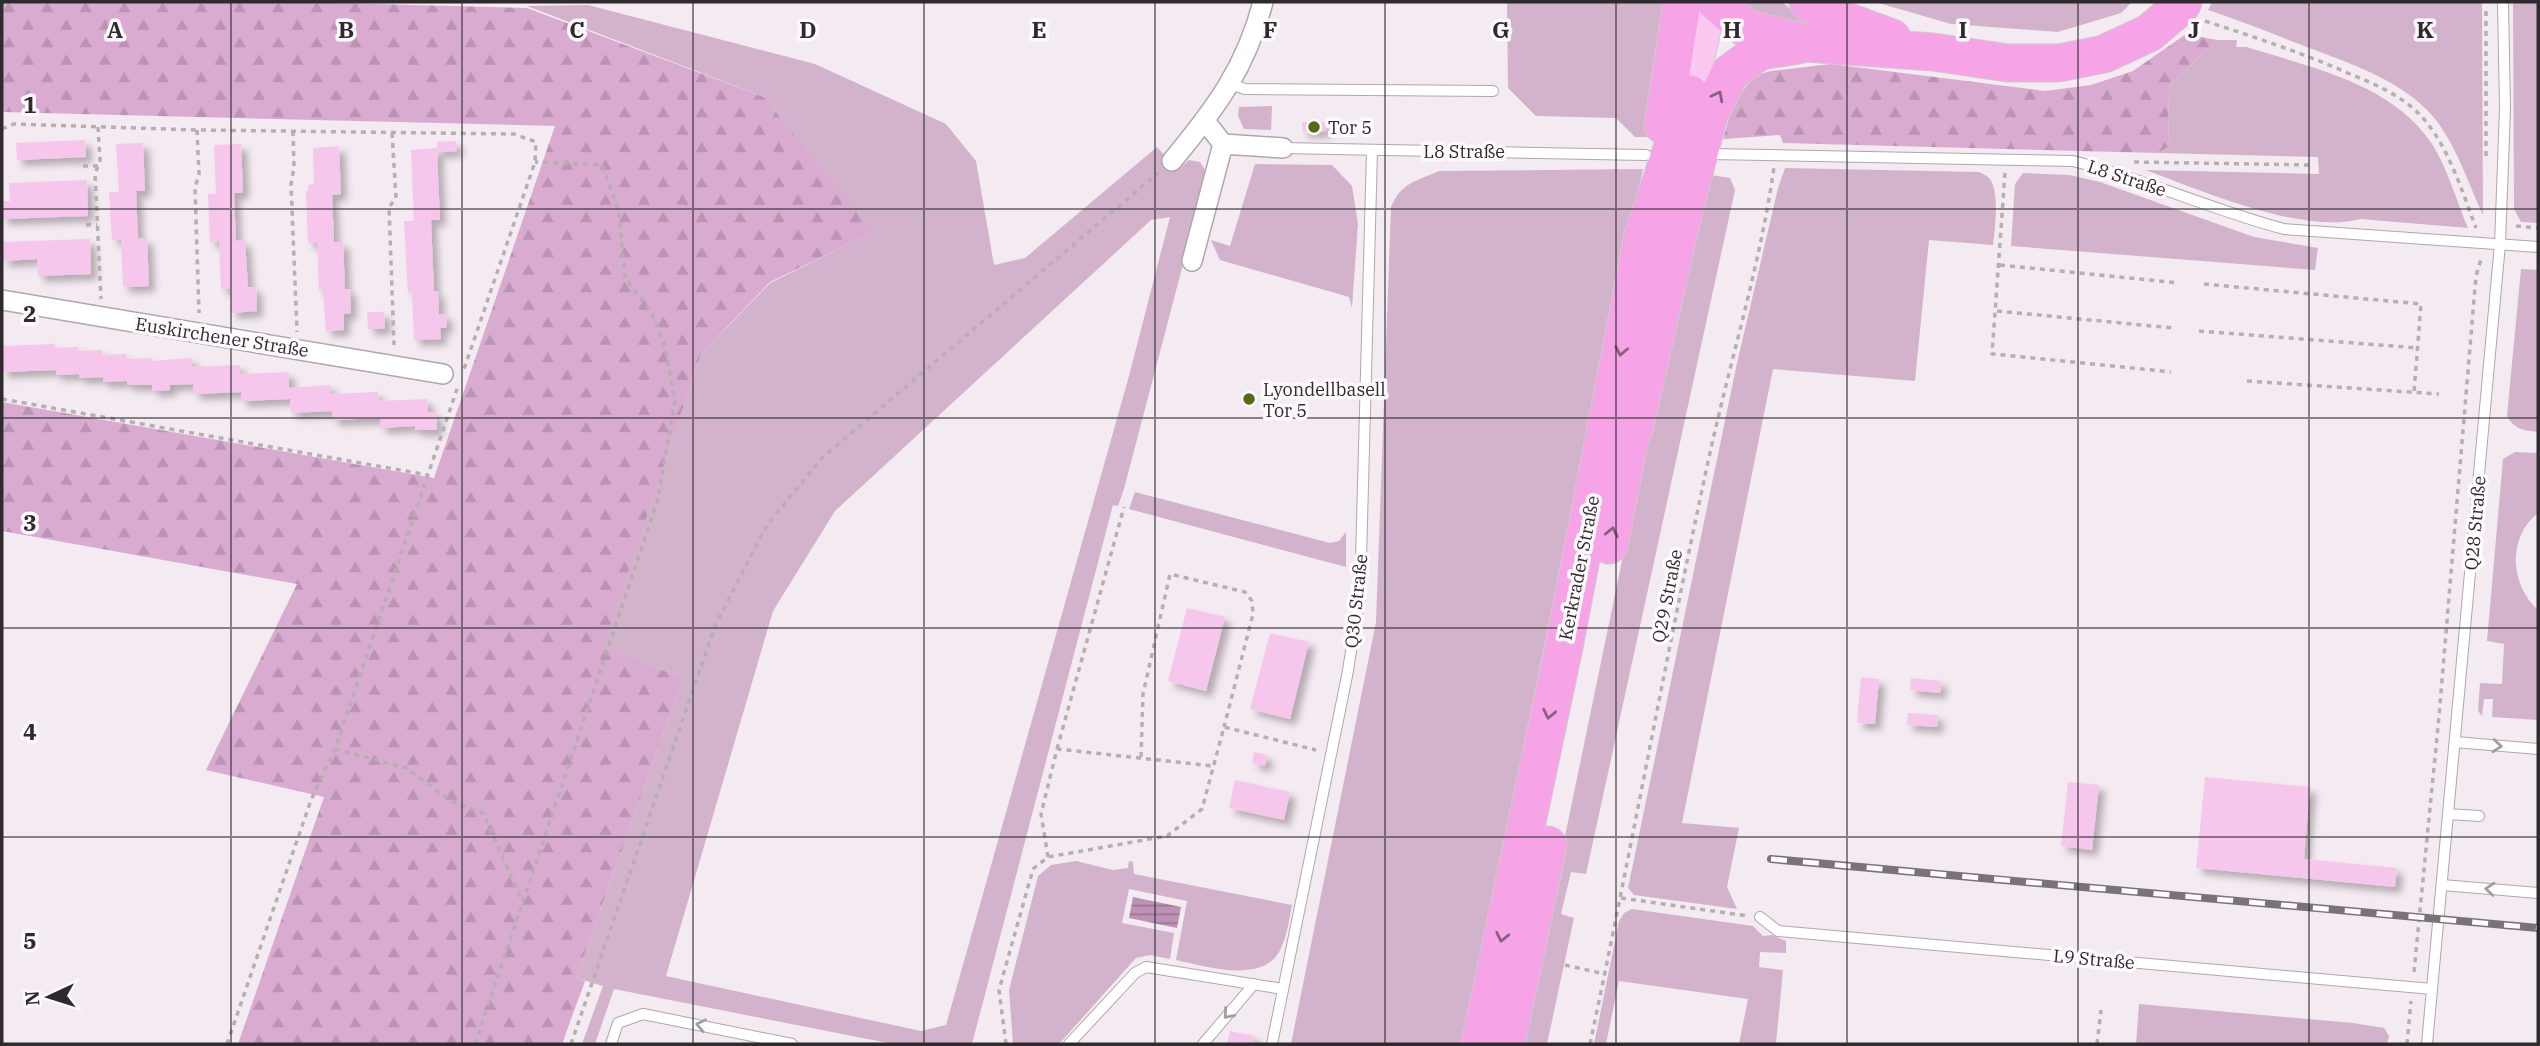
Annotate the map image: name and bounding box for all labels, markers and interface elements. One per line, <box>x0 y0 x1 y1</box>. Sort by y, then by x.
text: A <box>107 14 123 44</box>
text: B <box>338 14 354 44</box>
text: C <box>569 14 585 44</box>
text: D <box>799 14 817 44</box>
text: E <box>1031 14 1047 44</box>
text: F <box>1263 14 1277 44</box>
text: G <box>1492 14 1510 44</box>
text: H <box>1723 14 1741 44</box>
text: I <box>1959 14 1967 44</box>
text: J <box>2188 14 2200 44</box>
text: K <box>2416 14 2434 44</box>
text: 1 <box>23 89 37 119</box>
one-way arrow <box>1710 91 1724 103</box>
place label: Tor 5 <box>1328 116 1372 139</box>
marker: Tor 5 <box>1306 119 1322 135</box>
street label: L8 Straße <box>1423 140 1505 163</box>
street label: L8 Straße <box>2085 154 2169 202</box>
text: 2 <box>23 298 37 328</box>
street label: Euskirchener Straße <box>134 312 310 362</box>
one-way arrow <box>1614 345 1629 357</box>
place label: Lyondellbasell Tor 5 <box>1263 378 1386 422</box>
marker: Lyondellbasell Tor 5 <box>1241 391 1257 407</box>
street label: Q28 Straße <box>2459 475 2491 571</box>
street label: Kerkrader Straße <box>1554 494 1604 642</box>
text: 3 <box>23 507 37 537</box>
one-way arrow <box>1603 526 1618 538</box>
street label: Q29 Straße <box>1647 547 1687 645</box>
street label: Q30 Straße <box>1340 553 1372 649</box>
one-way arrow <box>1543 708 1558 720</box>
text: 4 <box>23 716 37 746</box>
one-way arrow <box>2491 738 2502 753</box>
one-way arrow <box>2484 882 2495 897</box>
text: 5 <box>23 925 37 955</box>
one-way arrow <box>1496 931 1511 943</box>
street label: L9 Straße <box>2052 944 2136 974</box>
north arrow <box>14 962 84 1032</box>
text: N <box>20 990 45 1007</box>
one-way arrow <box>1224 1006 1236 1019</box>
one-way arrow <box>695 1019 707 1034</box>

